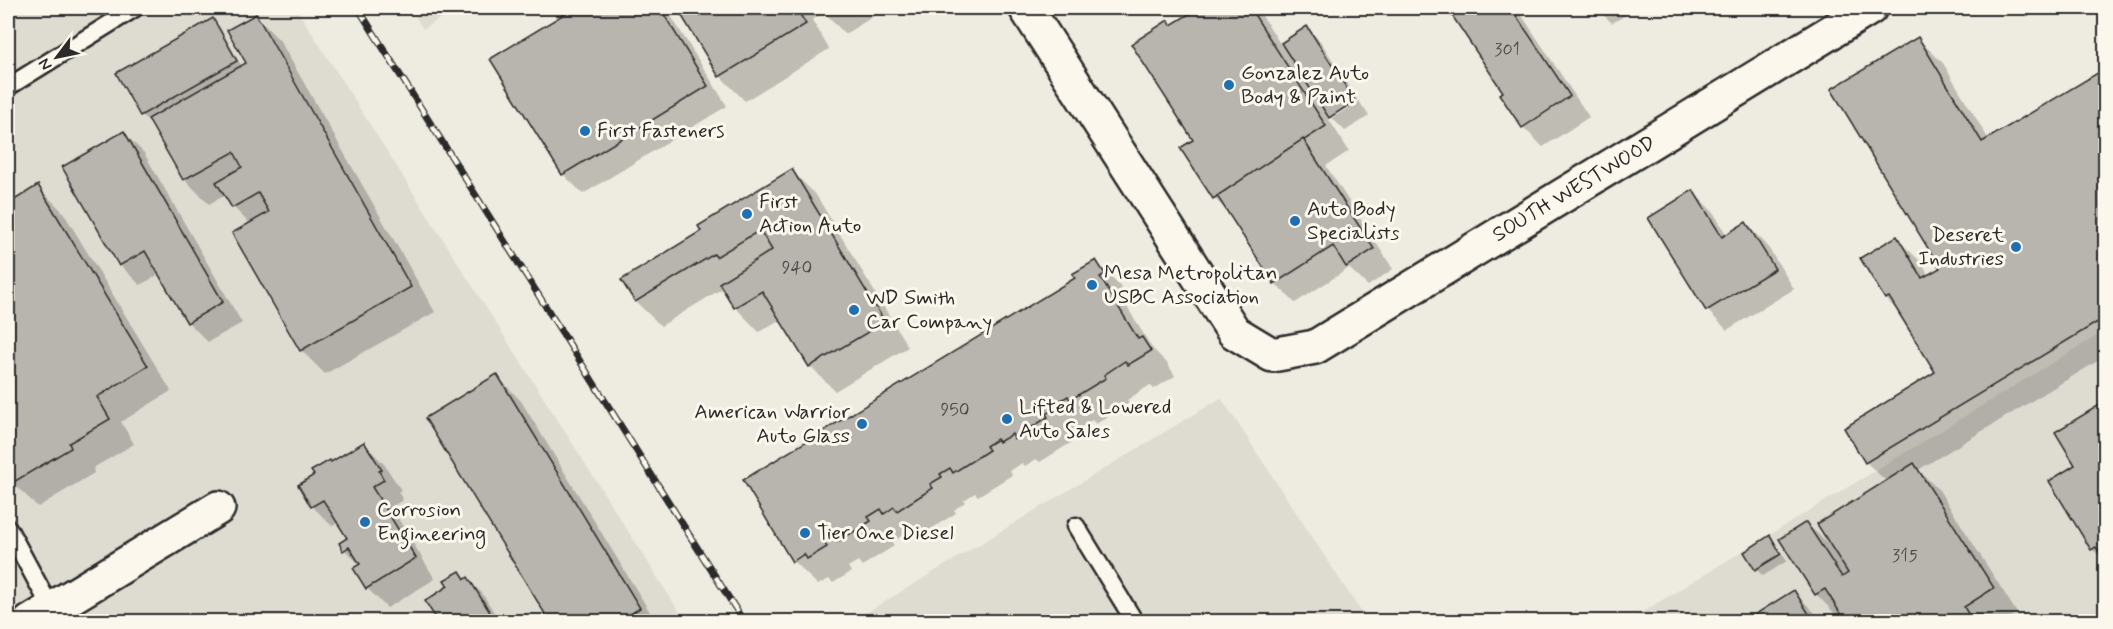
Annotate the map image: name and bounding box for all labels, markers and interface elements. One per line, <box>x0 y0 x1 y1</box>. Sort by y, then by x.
north arrow <box>27 27 87 87</box>
house number: 301 <box>1494 38 1520 62</box>
text: N <box>34 54 57 74</box>
place label: Gonzalez Auto Body & Paint <box>1241 59 1369 111</box>
marker: Gonzalez Auto Body & Paint <box>1222 78 1236 92</box>
place label: First Fasteners <box>597 117 725 145</box>
marker: First Fasteners <box>578 124 592 138</box>
street label: SOUTH WESTWOOD <box>1487 129 1661 249</box>
place label: First Action Auto <box>759 188 861 240</box>
place label: Auto Body Specialists <box>1307 195 1399 247</box>
marker: First Action Auto <box>740 207 754 221</box>
marker: Auto Body Specialists <box>1288 214 1302 228</box>
place label: Deseret Industries <box>1918 221 2005 273</box>
marker: Deseret Industries <box>2009 240 2023 254</box>
house number: 940 <box>782 256 812 280</box>
place label: Mesa Metropolitan USBC Association <box>1104 259 1278 311</box>
marker: Mesa Metropolitan USBC Association <box>1085 278 1099 292</box>
place label: WD Smith Car Company <box>866 284 992 336</box>
marker: WD Smith Car Company <box>847 303 861 317</box>
place label: Lifted & Lowered Auto Sales <box>1019 393 1171 445</box>
place label: American Warrior Auto Glass <box>694 398 850 450</box>
house number: 950 <box>940 398 970 422</box>
marker: Lifted & Lowered Auto Sales <box>1000 412 1014 426</box>
marker: American Warrior Auto Glass <box>855 417 869 431</box>
place label: Corrosion Engineering <box>377 496 486 550</box>
marker: Corrosion Engineering <box>358 515 372 529</box>
place label: Tier One Diesel <box>817 519 954 547</box>
marker: Tier One Diesel <box>798 526 812 540</box>
house number: 315 <box>1892 544 1918 568</box>

